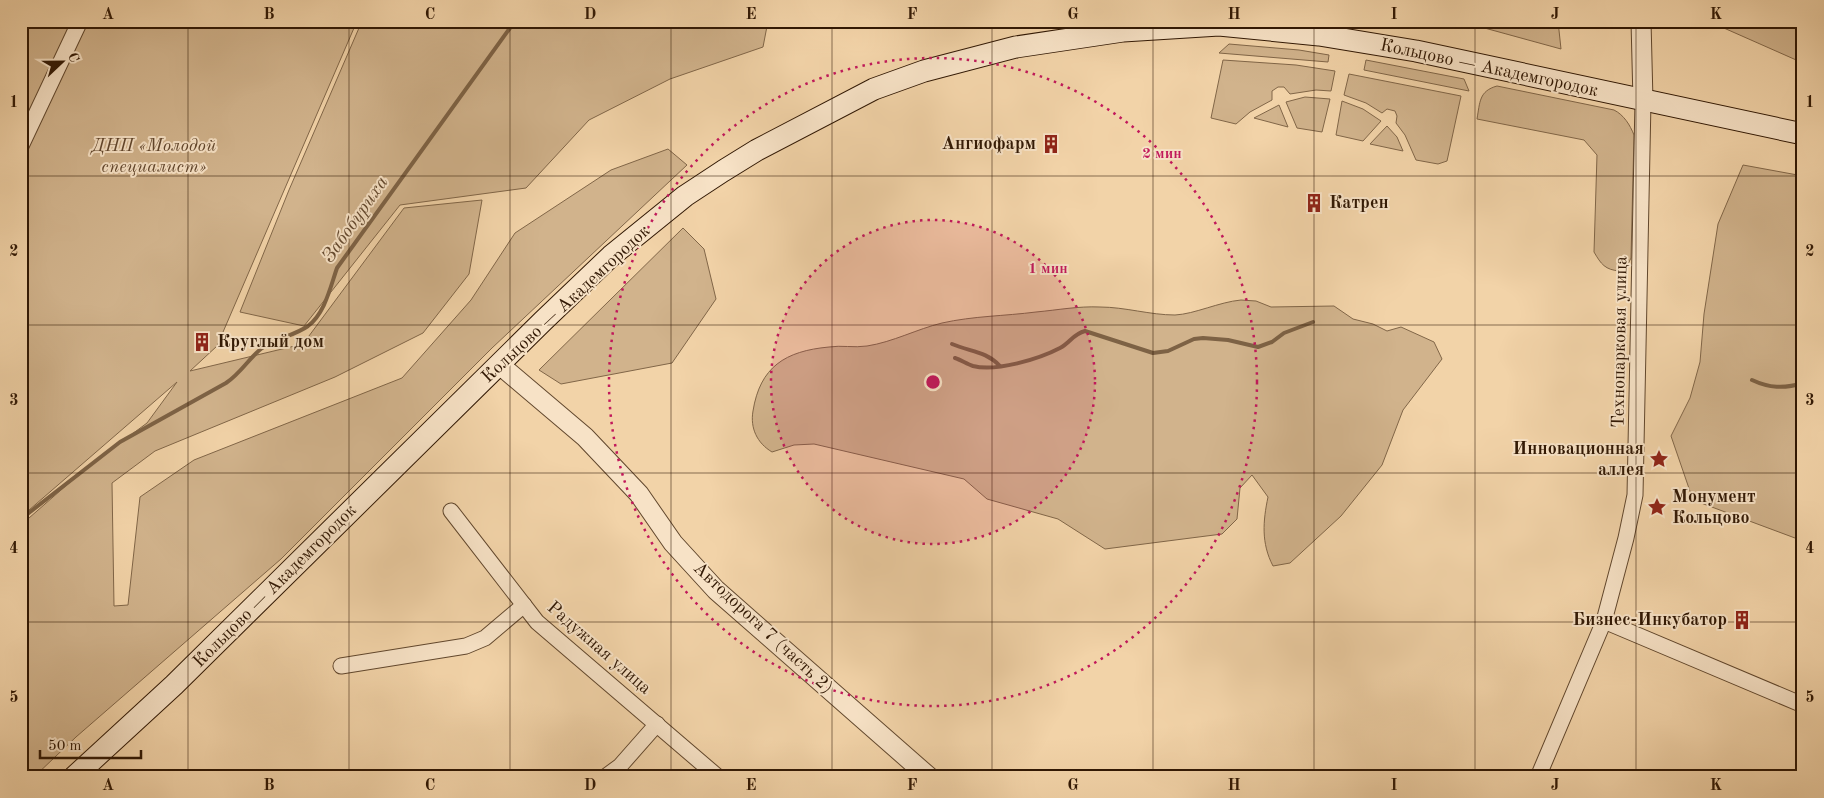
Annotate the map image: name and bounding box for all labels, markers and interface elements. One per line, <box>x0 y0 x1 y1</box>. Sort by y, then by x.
text: A <box>102 7 114 23</box>
text: B <box>263 7 275 23</box>
text: C <box>425 7 435 23</box>
text: D <box>584 7 596 23</box>
text: E <box>745 7 757 23</box>
text: F <box>907 7 918 23</box>
text: G <box>1067 7 1079 23</box>
text: H <box>1227 7 1241 23</box>
text: I <box>1390 7 1398 23</box>
text: J <box>1551 7 1560 23</box>
text: K <box>1710 7 1722 23</box>
street label: Кольцово — Академгородок <box>1378 36 1600 100</box>
north arrow <box>38 38 88 88</box>
text: С <box>65 51 81 64</box>
text: 1 <box>9 95 19 111</box>
text: 1 <box>1805 95 1815 111</box>
building icon: Ангиофарм <box>1040 133 1062 155</box>
place label: Ангиофарм <box>942 135 1036 154</box>
park label: ДНП «Молодой специалист» <box>90 137 216 176</box>
text: 2 мин <box>1142 147 1182 162</box>
water label: Забобуриха <box>319 173 393 267</box>
building icon: Катрен <box>1303 192 1325 214</box>
place label: Катрен <box>1329 194 1389 212</box>
street label: Кольцово — Академгородок <box>478 222 654 386</box>
text: 2 <box>9 244 19 260</box>
text: 2 <box>1805 244 1815 260</box>
street label: Технопарковая улица <box>1609 256 1631 428</box>
text: 1 мин <box>1028 262 1068 277</box>
building icon: Круглый дом <box>191 331 213 353</box>
place label: Круглый дом <box>217 333 324 351</box>
centre of rings <box>924 373 942 391</box>
text: 3 <box>9 393 19 409</box>
text: 3 <box>1805 393 1815 409</box>
place label: Инновационная аллея <box>1513 440 1644 479</box>
place icon: Инновационная аллея <box>1648 448 1670 470</box>
place label: Монумент Кольцово <box>1672 488 1756 527</box>
place icon: Монумент Кольцово <box>1646 496 1668 518</box>
street label: Кольцово — Академгородок <box>190 501 360 671</box>
text: 4 <box>9 541 19 557</box>
text: 4 <box>1805 541 1815 557</box>
street label: Автодорога 7 (часть 2) <box>690 558 837 697</box>
street label: Радужная улица <box>544 598 654 698</box>
building icon: Бизнес-Инкубатор <box>1731 609 1753 631</box>
place label: Бизнес-Инкубатор <box>1573 611 1727 629</box>
text: 5 <box>9 690 19 706</box>
text: 5 <box>1805 690 1815 706</box>
scale bar <box>40 728 141 760</box>
text: 50 m <box>48 739 82 754</box>
text: A <box>102 778 114 794</box>
text: B <box>263 778 275 794</box>
text: C <box>425 778 435 794</box>
text: D <box>584 778 596 794</box>
text: E <box>745 778 757 794</box>
text: F <box>907 778 918 794</box>
text: G <box>1067 778 1079 794</box>
text: H <box>1227 778 1241 794</box>
text: I <box>1390 778 1398 794</box>
text: J <box>1551 778 1560 794</box>
text: K <box>1710 778 1722 794</box>

